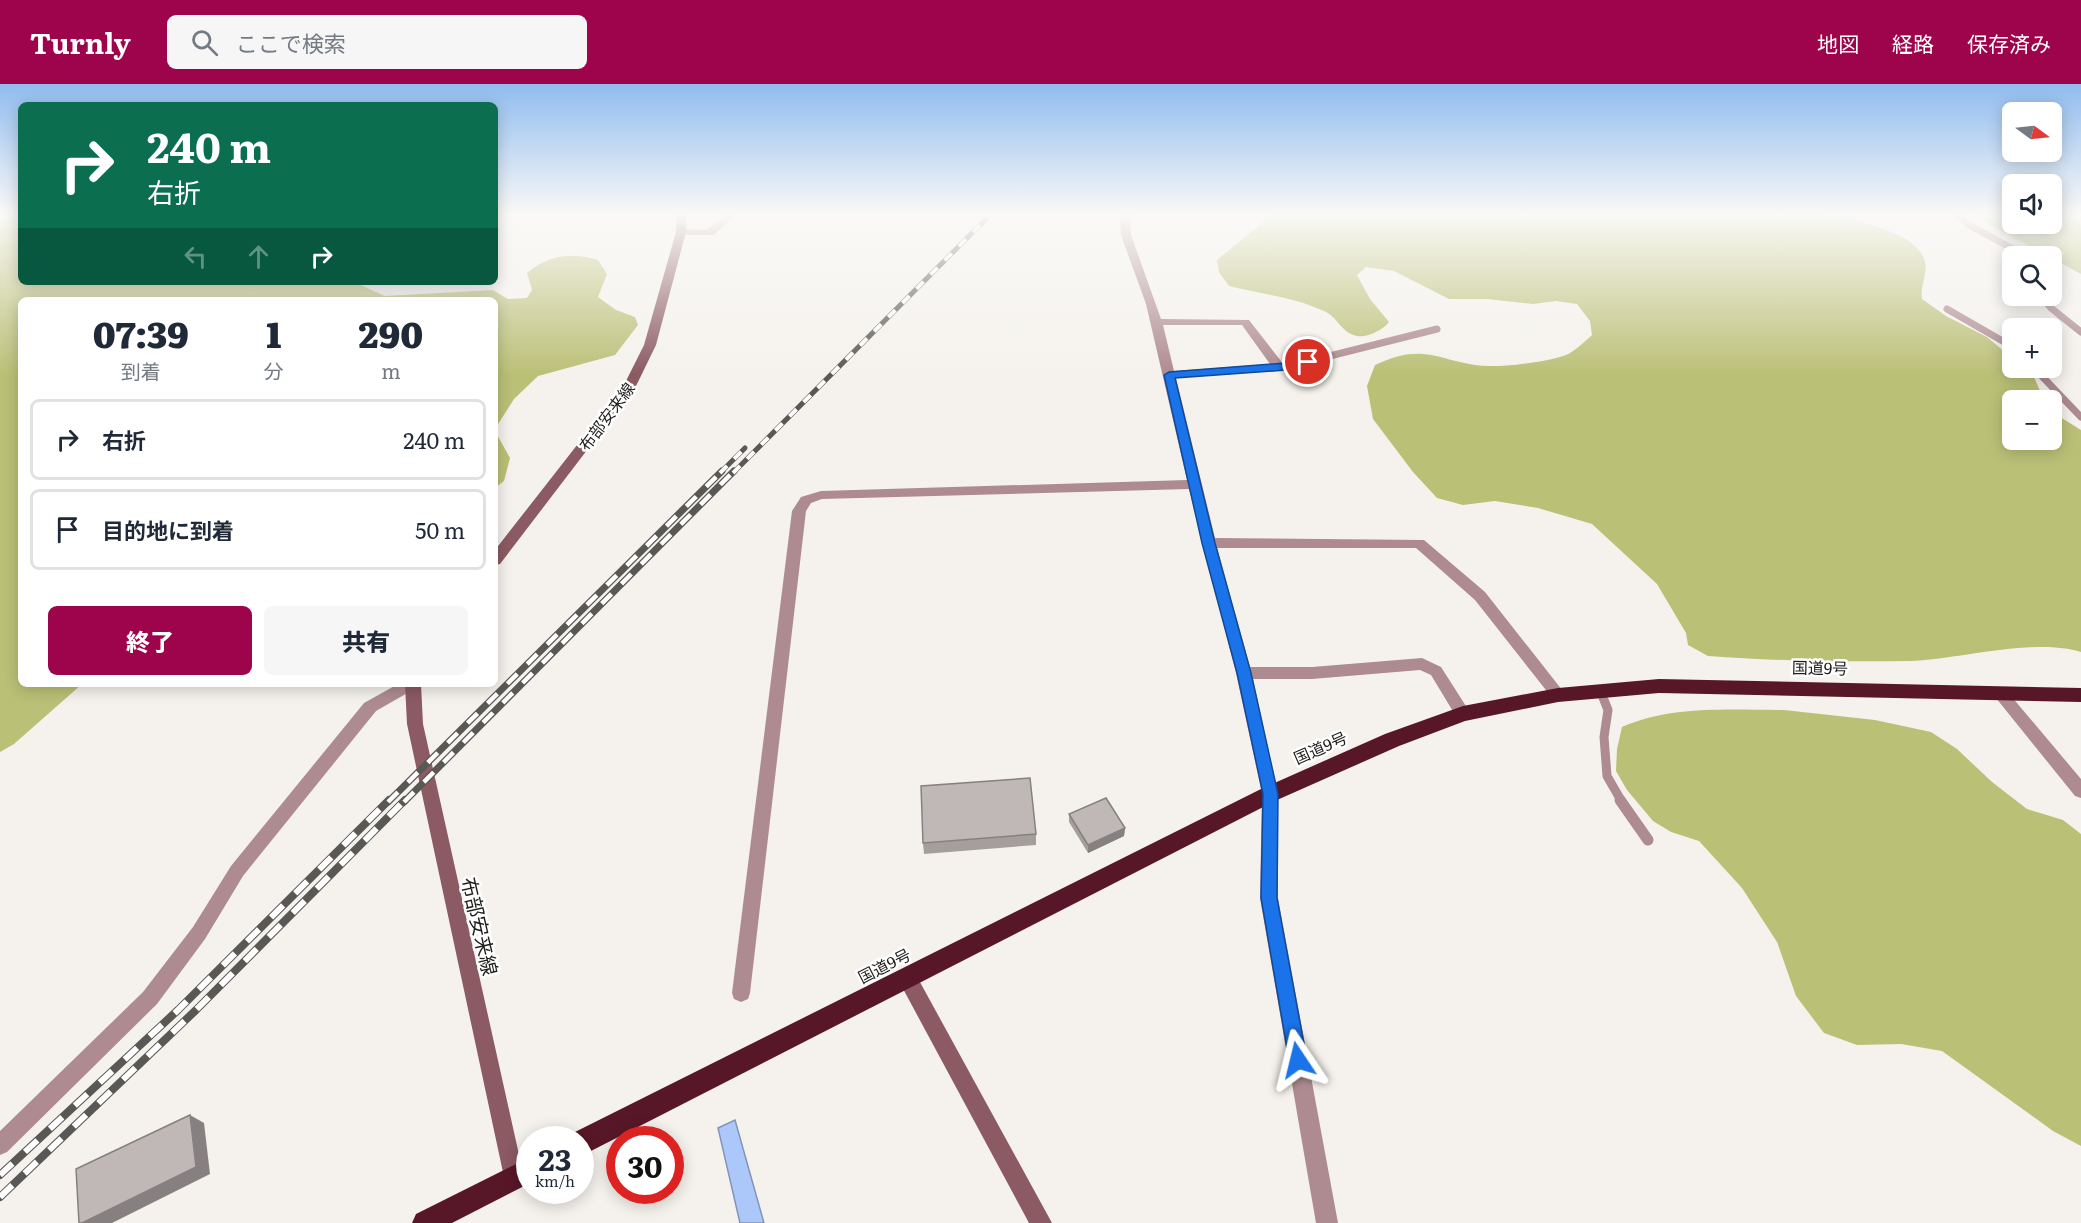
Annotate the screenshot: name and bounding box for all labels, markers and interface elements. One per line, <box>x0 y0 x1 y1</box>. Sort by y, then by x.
search box <box>167 15 587 69</box>
text: Turnly <box>30 21 131 63</box>
icon: search <box>188 26 221 59</box>
text: ここで検索 <box>236 26 346 59</box>
text: 地図 <box>1817 27 1859 58</box>
text: 経路 <box>1892 27 1934 58</box>
text: 保存済み <box>1967 27 2051 58</box>
north arrow <box>2002 102 2062 162</box>
map controls <box>2002 102 2062 450</box>
text: 240 m <box>147 114 271 176</box>
icon: right <box>48 126 126 204</box>
text: 右折 <box>147 171 201 211</box>
button: sound <box>2002 174 2062 234</box>
icon: left <box>179 240 212 273</box>
icon: ahead <box>242 240 275 273</box>
icon: right <box>305 240 338 273</box>
button: search <box>2002 246 2062 306</box>
text: 07:39 <box>93 306 189 359</box>
text: 1 <box>266 306 281 359</box>
text: 290 <box>358 306 423 359</box>
button: + <box>2002 318 2062 378</box>
pin <box>1282 336 1333 387</box>
icon: arrive <box>1291 345 1324 378</box>
text: 到着 <box>121 355 161 385</box>
text: 分 <box>264 355 284 385</box>
text: m <box>381 355 401 385</box>
street label: 布部安来線 <box>572 377 640 455</box>
button: − <box>2002 390 2062 450</box>
icon: right <box>51 423 84 456</box>
text: 右折 <box>102 423 146 456</box>
text: 240 m <box>403 423 465 456</box>
icon: arrive <box>51 513 84 546</box>
text: 目的地に到着 <box>102 513 234 546</box>
text: 50 m <box>415 513 465 546</box>
button: 終了 <box>48 606 252 675</box>
button: 共有 <box>264 606 468 675</box>
street label: 国道9号 <box>1792 655 1848 679</box>
street label: 国道9号 <box>1289 725 1351 769</box>
street label: 布部安来線 <box>455 874 507 978</box>
street label: 国道9号 <box>853 942 915 988</box>
position arrow <box>1266 1028 1330 1092</box>
speed limit sign: 30 <box>606 1126 684 1204</box>
text: 23 <box>539 1136 571 1180</box>
text: km/h <box>535 1169 575 1192</box>

